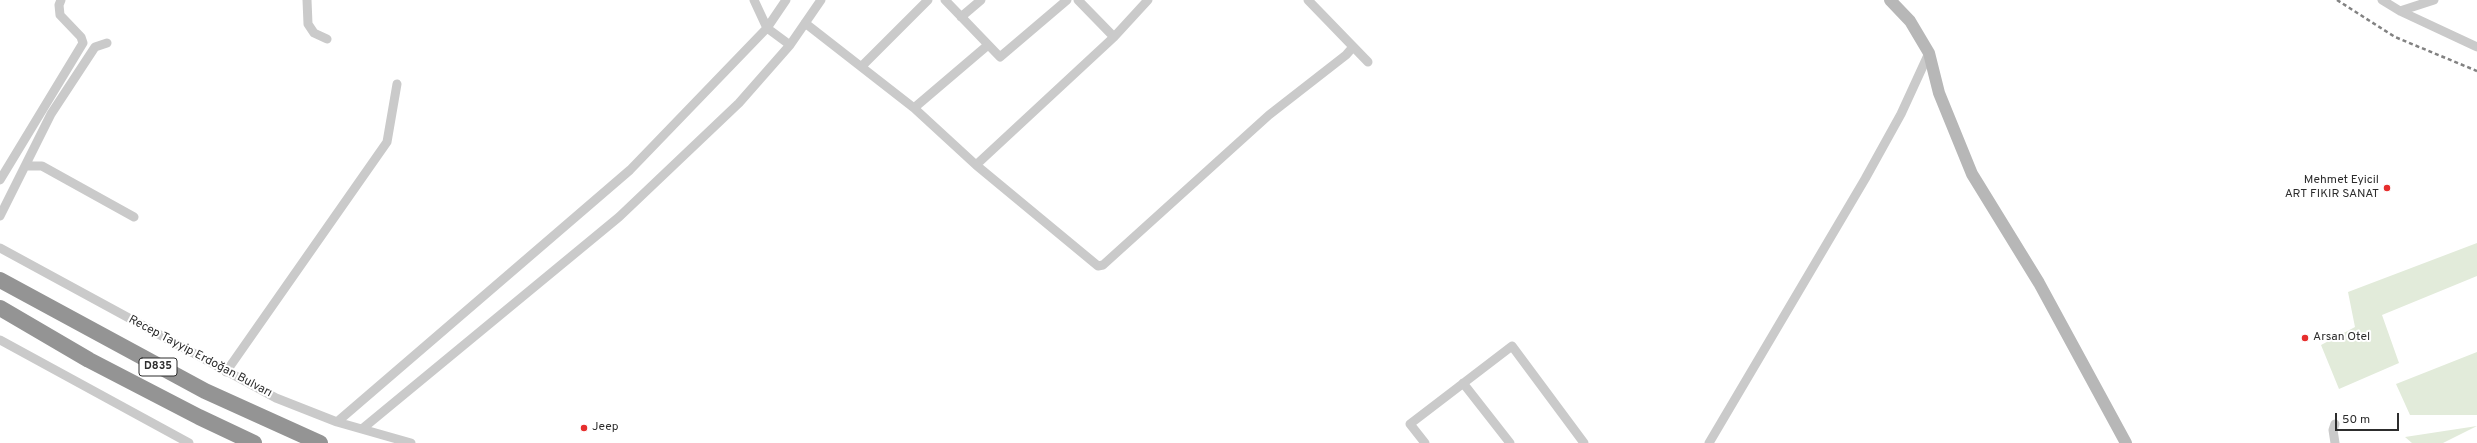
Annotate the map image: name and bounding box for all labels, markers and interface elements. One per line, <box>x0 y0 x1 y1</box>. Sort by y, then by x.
place label: Mehmet Eyicil ART FIKIR SANAT <box>2285 174 2379 202</box>
marker: Mehmet Eyicil ART FIKIR SANAT <box>2382 183 2392 193</box>
street label: Recep Tayyip Erdoğan Bulvarı <box>126 313 274 401</box>
place label: Arsan Otel <box>2313 331 2370 345</box>
marker: Arsan Otel <box>2300 333 2310 343</box>
road number: D835 <box>139 358 177 376</box>
scale bar <box>2337 405 2401 431</box>
text: 50 m <box>2342 412 2370 428</box>
place label: Jeep <box>592 421 619 435</box>
marker: Jeep <box>579 423 589 433</box>

